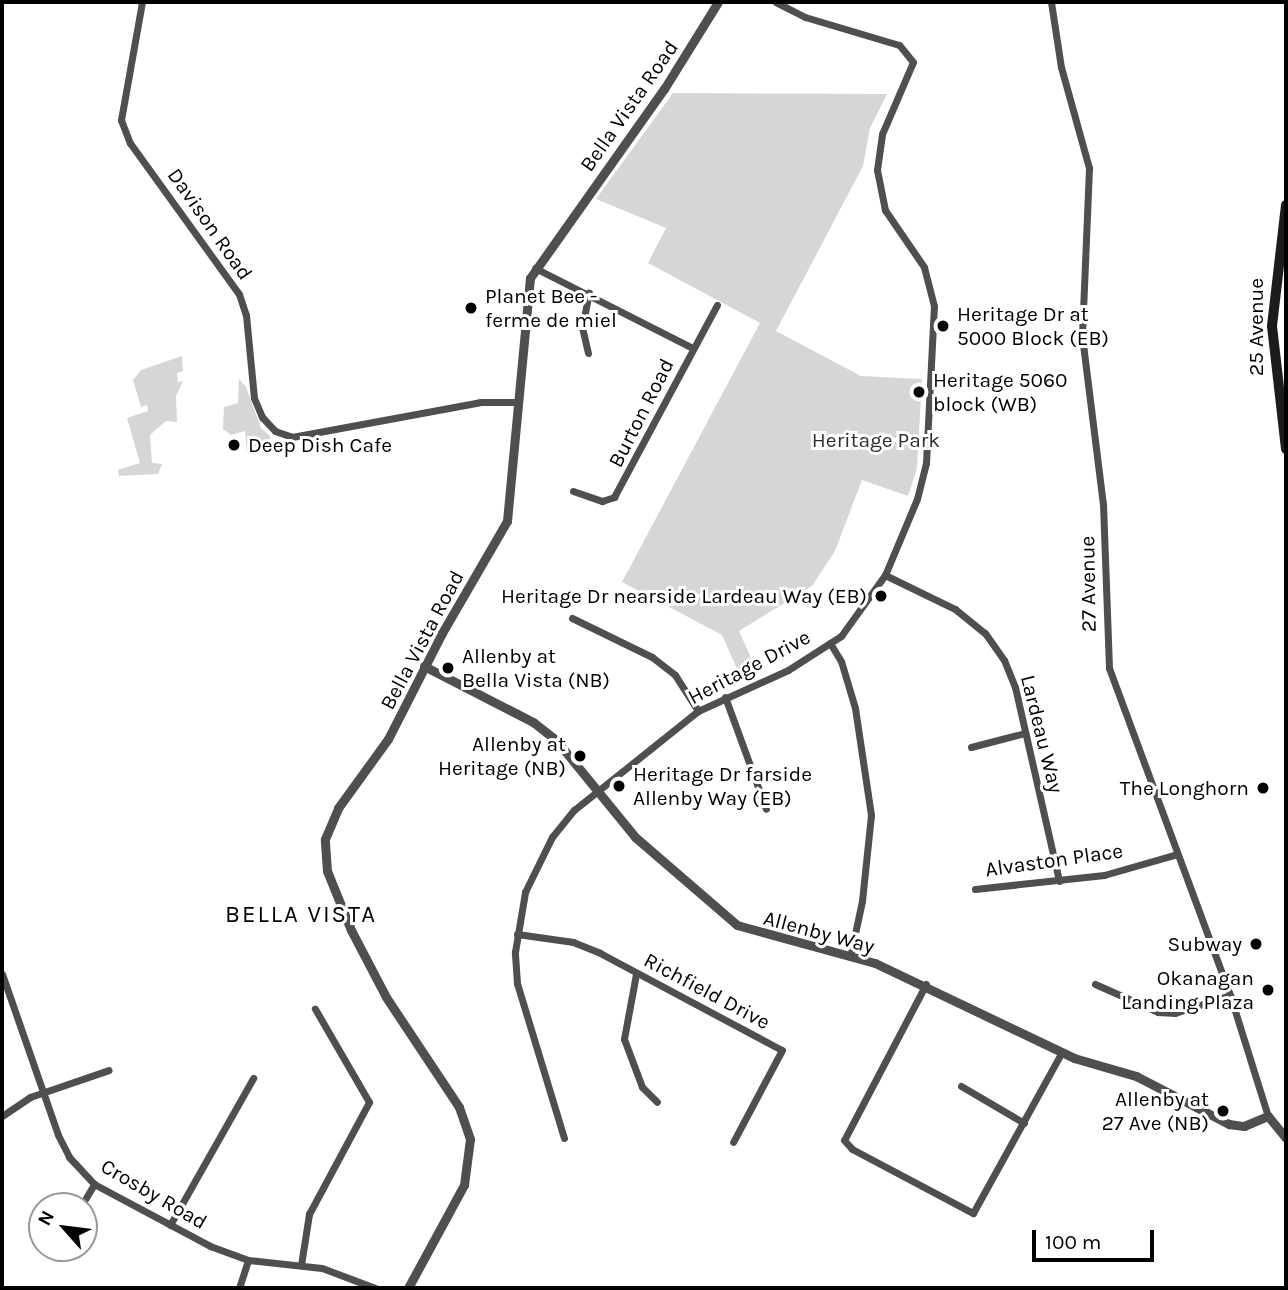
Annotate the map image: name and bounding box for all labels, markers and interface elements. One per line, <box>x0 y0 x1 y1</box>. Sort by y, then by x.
street label: Bella Vista Road <box>575 36 683 176</box>
street label: Davison Road <box>162 163 258 285</box>
street label: 25 Avenue <box>1243 278 1269 376</box>
place label: Planet Bee - ferme de miel <box>485 283 617 333</box>
marker: Planet Bee - ferme de miel <box>463 300 479 316</box>
place label: Heritage Dr at 5000 Block (EB) <box>957 301 1109 351</box>
marker: Heritage Dr at 5000 Block (EB) <box>935 318 951 334</box>
street label: Burton Road <box>603 354 679 472</box>
place label: Heritage 5060 block (WB) <box>933 367 1068 417</box>
marker: Heritage 5060 block (WB) <box>911 384 927 400</box>
park label: Heritage Park <box>812 427 940 453</box>
place label: Deep Dish Cafe <box>248 432 392 458</box>
marker: Deep Dish Cafe <box>226 437 242 453</box>
street label: 27 Avenue <box>1075 536 1101 632</box>
street label: Bella Vista Road <box>375 566 469 714</box>
place label: Heritage Dr nearside Lardeau Way (EB) <box>501 583 867 609</box>
marker: Heritage Dr nearside Lardeau Way (EB) <box>873 588 889 604</box>
street label: Heritage Drive <box>684 624 814 710</box>
place label: Allenby at Bella Vista (NB) <box>462 643 610 693</box>
marker: Allenby at Bella Vista (NB) <box>440 660 456 676</box>
street label: Lardeau Way <box>1015 672 1069 796</box>
place label: Allenby at Heritage (NB) <box>438 731 566 781</box>
marker: Allenby at Heritage (NB) <box>572 748 588 764</box>
place label: Heritage Dr farside Allenby Way (EB) <box>633 761 812 811</box>
place label: The Longhorn <box>1120 775 1249 801</box>
marker: Heritage Dr farside Allenby Way (EB) <box>611 778 627 794</box>
marker: The Longhorn <box>1255 780 1271 796</box>
street label: Alvaston Place <box>984 838 1124 882</box>
district label: BELLA VISTA <box>226 901 376 929</box>
street label: Allenby Way <box>761 905 877 959</box>
place label: Subway <box>1168 931 1242 957</box>
marker: Subway <box>1248 936 1264 952</box>
street label: Richfield Drive <box>640 947 774 1035</box>
place label: Okanagan Landing Plaza <box>1121 965 1254 1015</box>
marker: Okanagan Landing Plaza <box>1260 982 1276 998</box>
place label: Allenby at 27 Ave (NB) <box>1102 1086 1209 1136</box>
marker: Allenby at 27 Ave (NB) <box>1215 1103 1231 1119</box>
street label: Crosby Road <box>96 1153 212 1235</box>
north arrow <box>28 1192 98 1262</box>
text: N <box>33 1207 59 1229</box>
scale bar <box>1036 1216 1158 1260</box>
text: 100 m <box>1045 1230 1102 1254</box>

